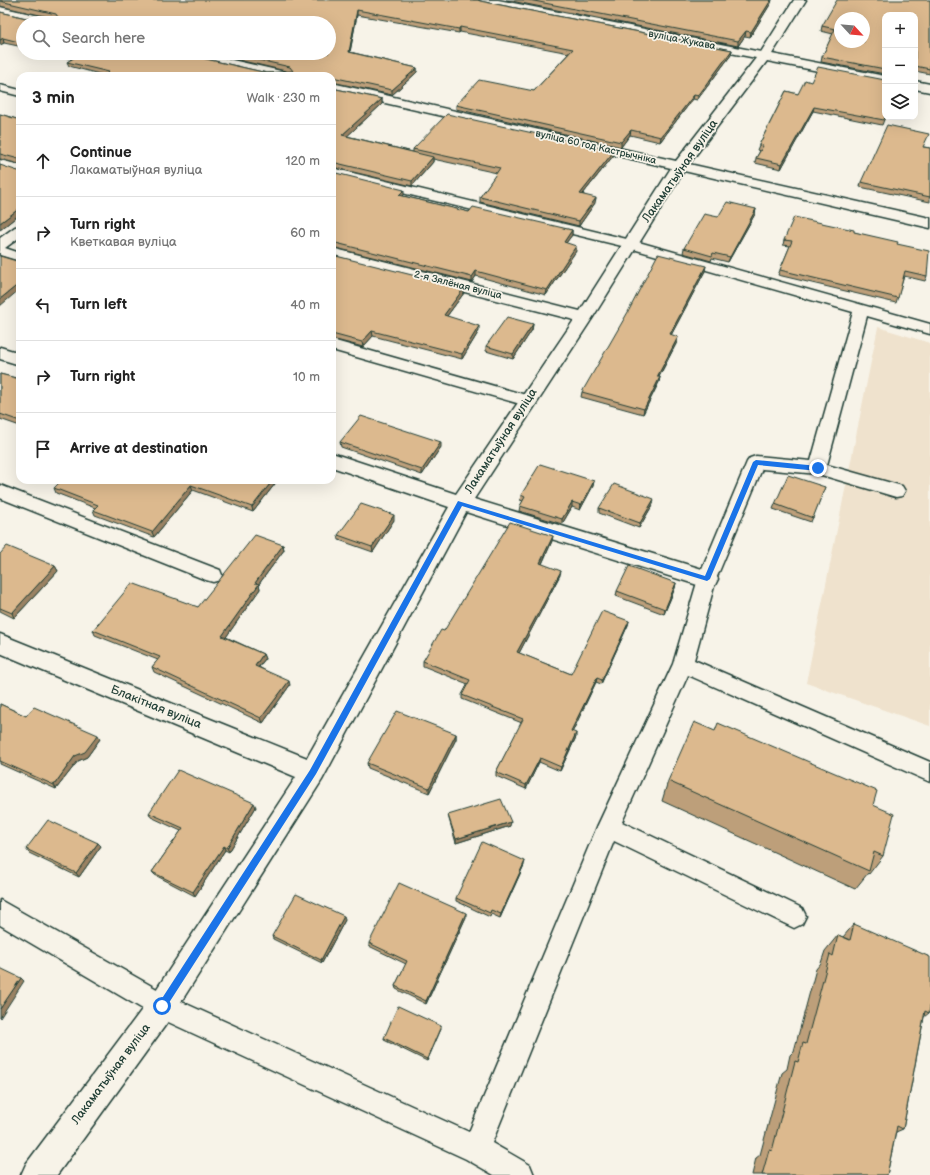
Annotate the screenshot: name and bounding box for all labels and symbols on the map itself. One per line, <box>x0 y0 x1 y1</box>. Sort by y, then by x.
north arrow <box>834 12 870 48</box>
street label: вуліца Жукава <box>647 28 717 52</box>
street label: Лакаматыўная вуліца <box>638 117 721 226</box>
street label: вуліца 60 год Кастрычніка <box>534 127 658 167</box>
street label: 2-я Зялёная вуліца <box>413 268 503 302</box>
street label: Лакаматыўная вуліца <box>461 386 541 497</box>
route end <box>809 459 827 477</box>
street label: Блакітная вуліца <box>108 682 204 732</box>
route start <box>153 997 171 1015</box>
street label: Лакаматыўная вуліца <box>68 1021 154 1128</box>

